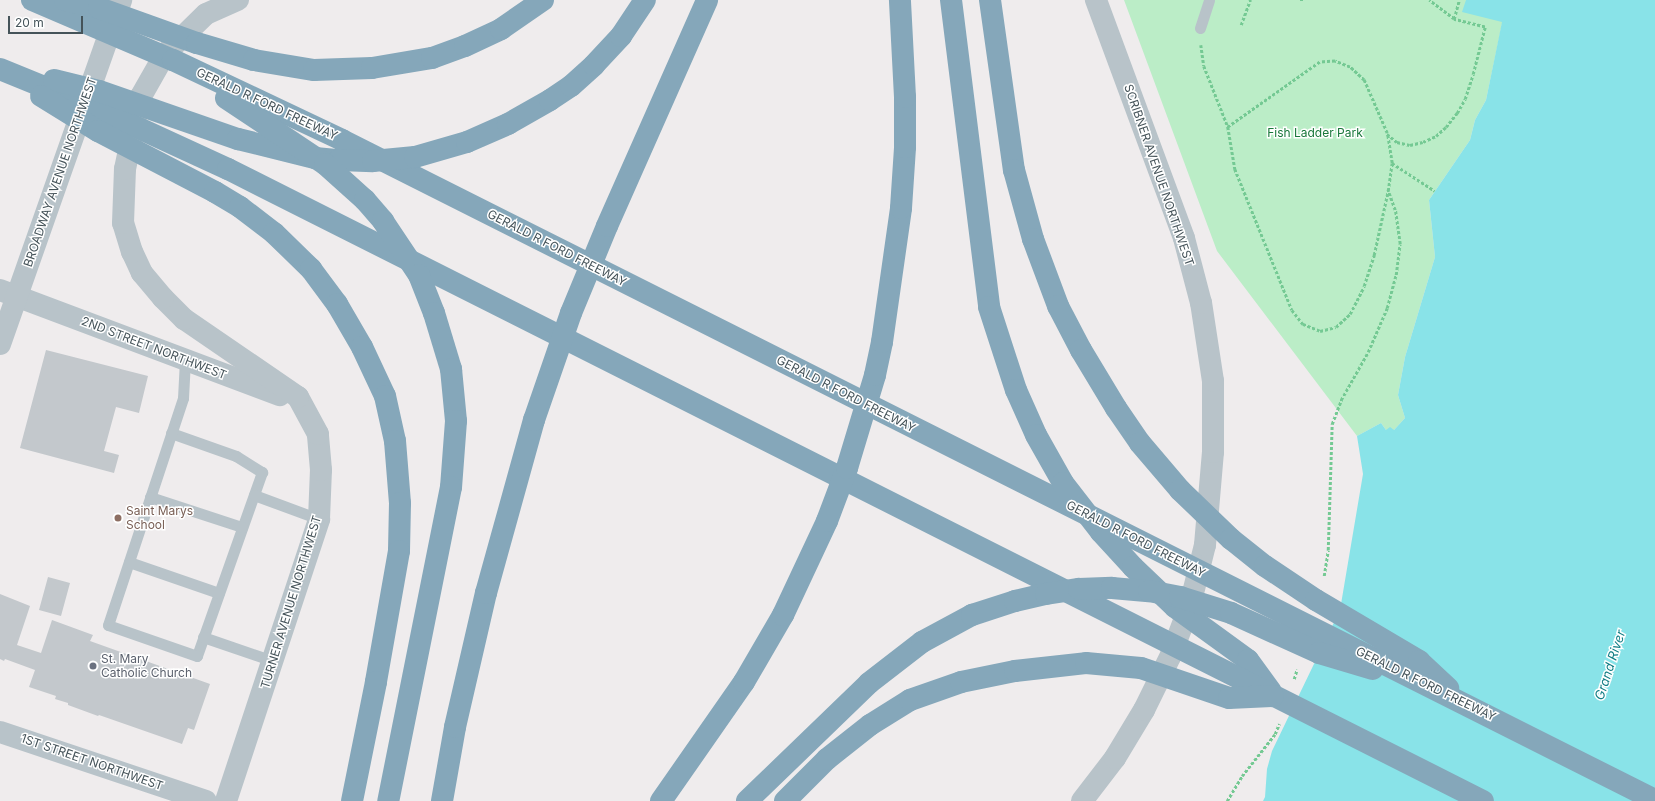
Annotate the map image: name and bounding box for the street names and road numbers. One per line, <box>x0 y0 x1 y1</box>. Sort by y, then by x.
street label: GERALD R FORD FREEWAY <box>194 65 340 143</box>
street label: BROADWAY AVENUE NORTHWEST <box>21 75 99 269</box>
street label: SCRIBNER AVENUE NORTHWEST <box>1121 82 1197 268</box>
street label: GERALD R FORD FREEWAY <box>485 207 629 289</box>
street label: 2ND STREET NORTHWEST <box>79 314 229 382</box>
street label: GERALD R FORD FREEWAY <box>774 353 918 435</box>
street label: GERALD R FORD FREEWAY <box>1064 498 1208 580</box>
street label: TURNER AVENUE NORTHWEST <box>258 514 324 690</box>
street label: GERALD R FORD FREEWAY <box>1354 644 1498 724</box>
street label: 1ST STREET NORTHWEST <box>19 731 165 793</box>

